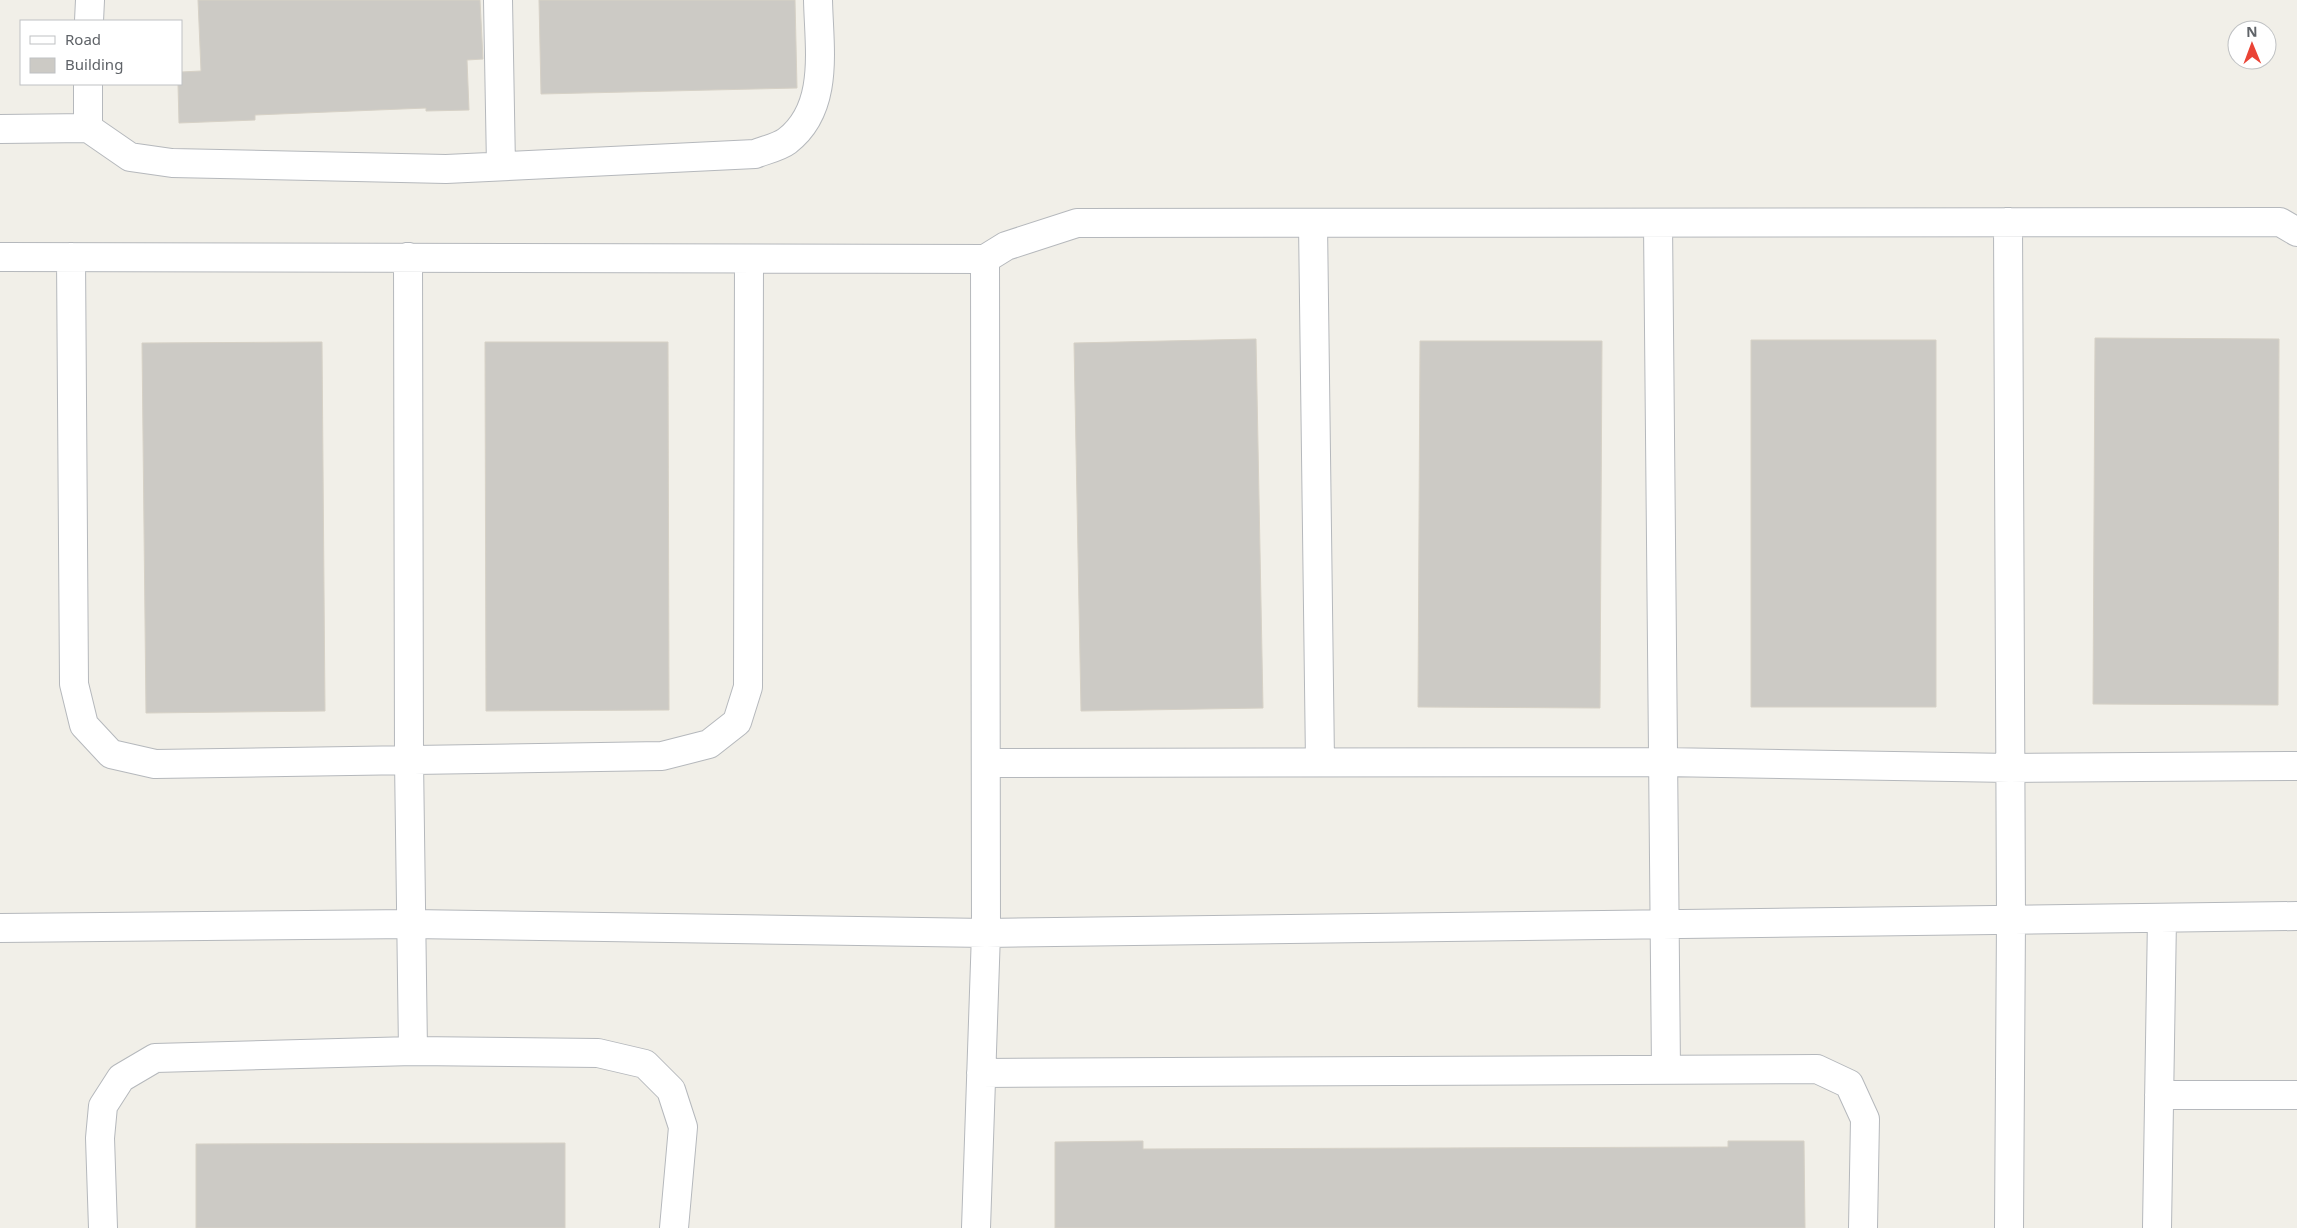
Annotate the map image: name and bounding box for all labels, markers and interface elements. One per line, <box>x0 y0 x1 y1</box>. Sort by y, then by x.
legend <box>20 20 182 85</box>
north arrow <box>2227 20 2277 70</box>
text: N <box>2246 22 2258 41</box>
text: Road <box>65 29 101 49</box>
text: Building <box>65 54 123 74</box>

